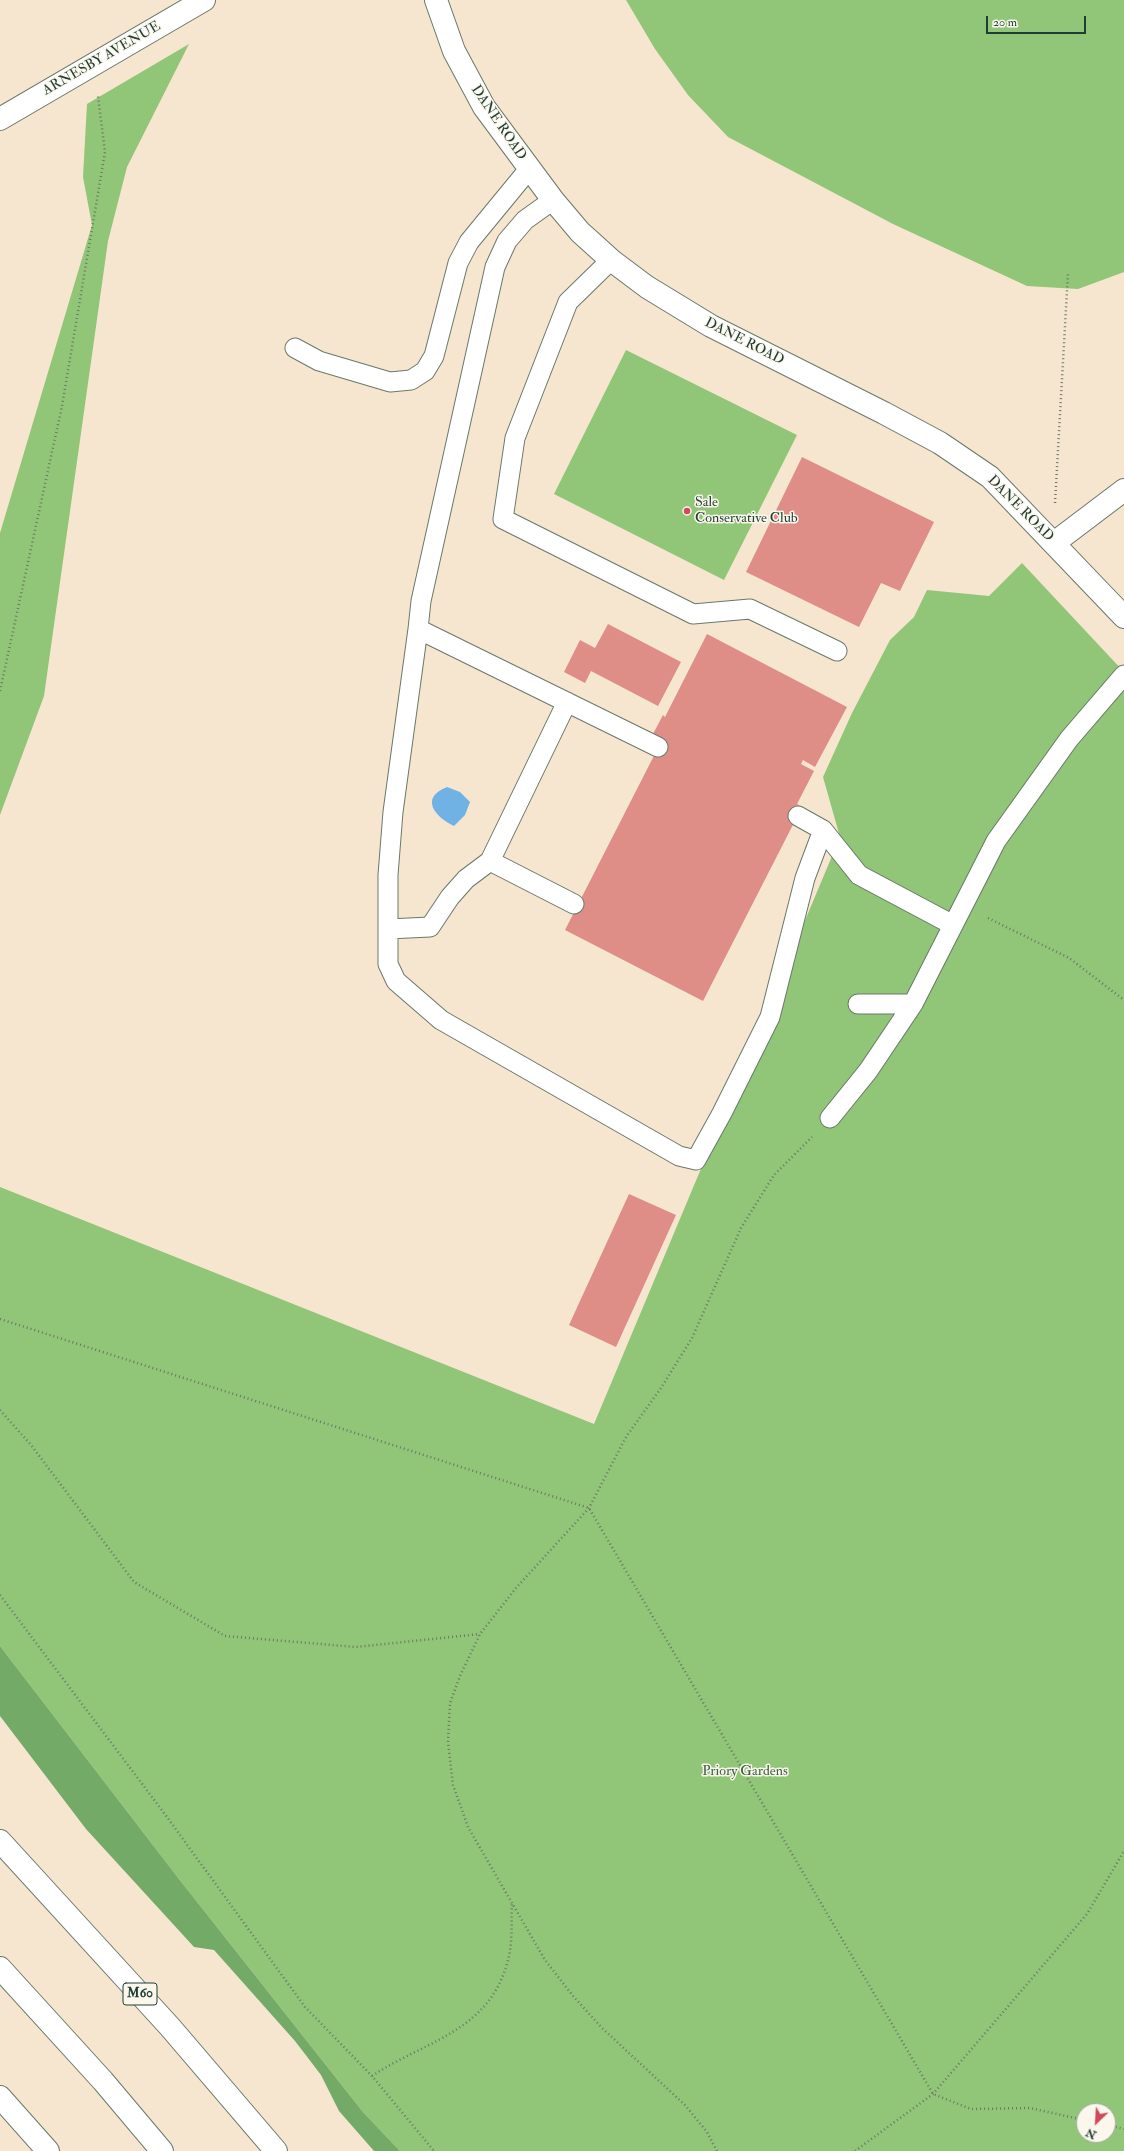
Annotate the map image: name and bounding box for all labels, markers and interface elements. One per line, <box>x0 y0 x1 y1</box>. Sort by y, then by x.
scale bar <box>988 8 1088 34</box>
text: 20 m <box>993 15 1017 30</box>
street label: ARNESBY AVENUE <box>40 18 164 100</box>
street label: DANE ROAD <box>467 82 529 164</box>
street label: DANE ROAD <box>701 315 787 369</box>
street label: DANE ROAD <box>983 472 1057 546</box>
place label: Sale Conservative Club <box>695 495 798 528</box>
marker: Sale Conservative Club <box>682 506 692 516</box>
park label: Priory Gardens <box>702 1764 788 1780</box>
road number: M60 <box>123 1983 157 2005</box>
north arrow <box>1076 2103 1116 2143</box>
text: N <box>1084 2125 1098 2141</box>

